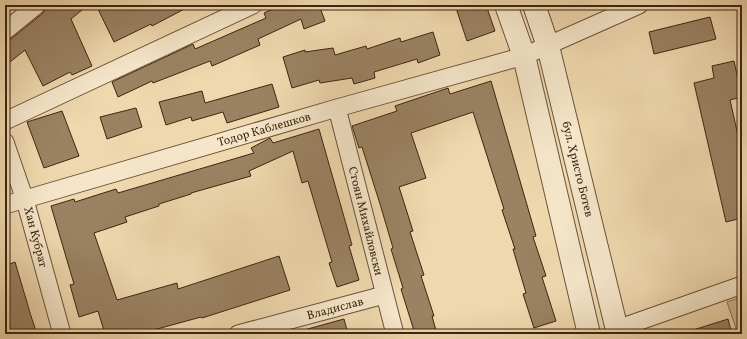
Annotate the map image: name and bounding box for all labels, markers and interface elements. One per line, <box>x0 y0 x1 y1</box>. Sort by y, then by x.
street label: Тодор Каблешков <box>216 109 313 151</box>
street label: бул. Христо Ботев <box>557 120 597 219</box>
street label: Стоян Михайловски <box>344 165 386 277</box>
street label: Хан Кубрат <box>19 205 51 269</box>
street label: Владислав <box>305 294 365 324</box>

